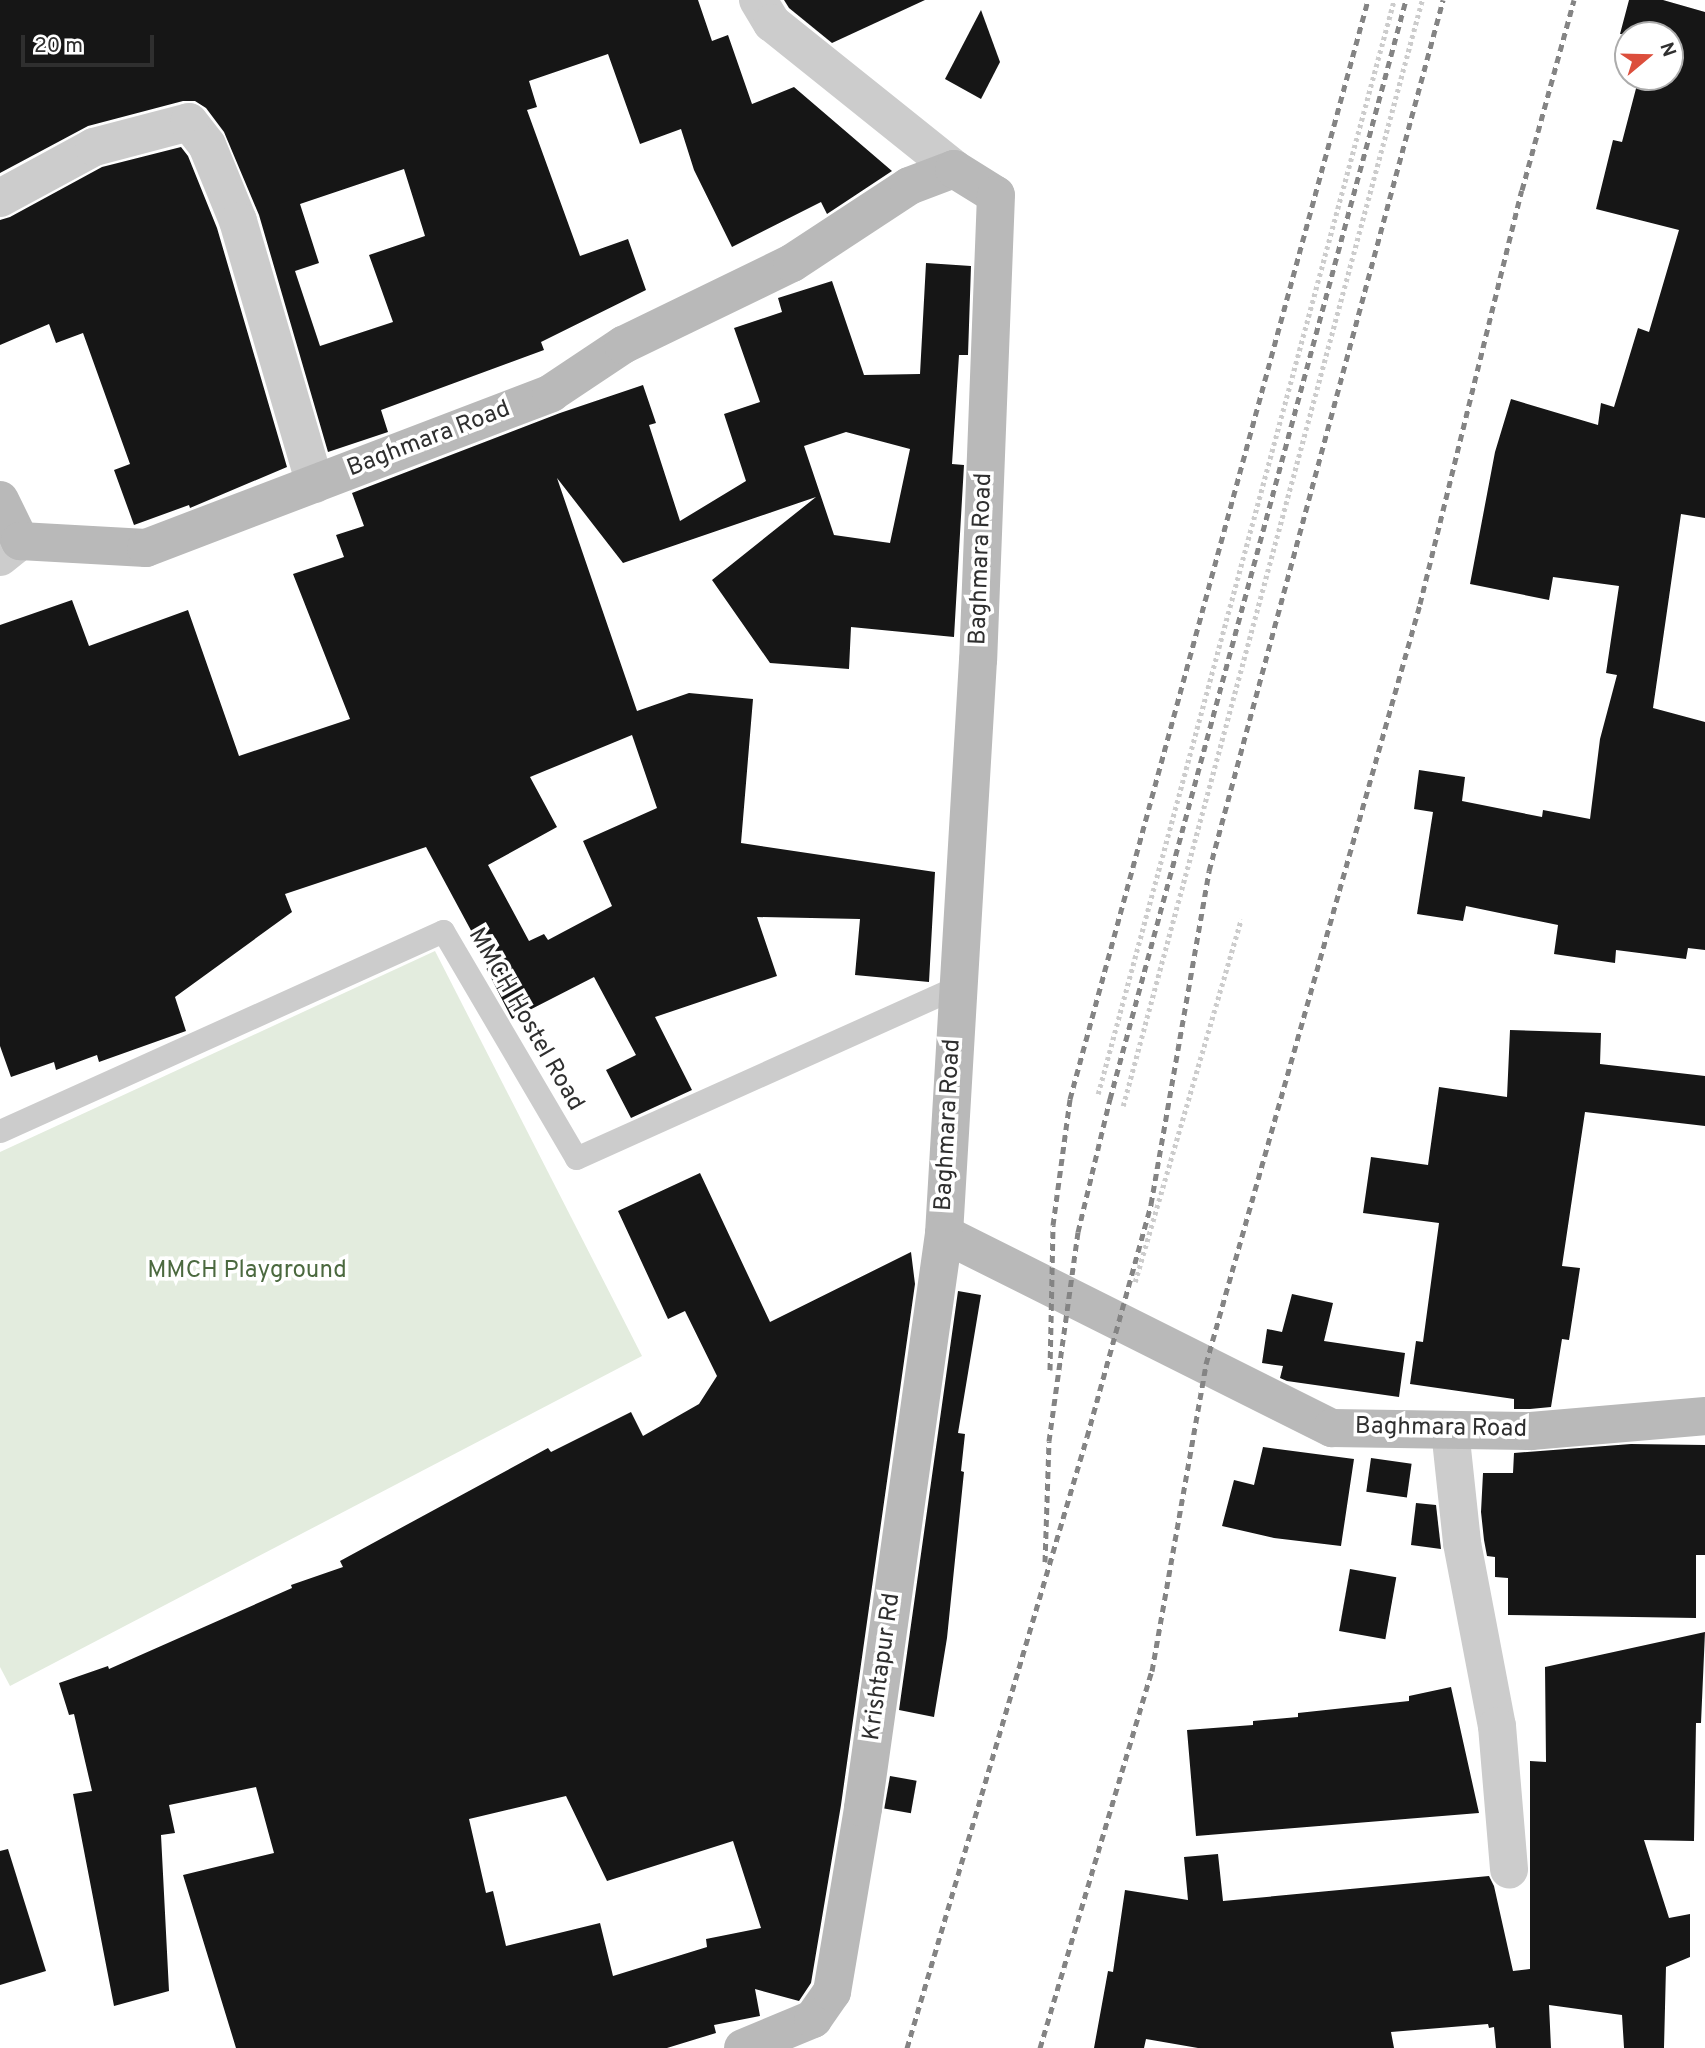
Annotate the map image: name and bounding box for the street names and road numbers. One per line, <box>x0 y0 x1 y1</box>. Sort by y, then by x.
street label: Baghmara Road <box>343 396 515 484</box>
street label: Baghmara Road <box>965 472 999 646</box>
street label: MMCH Hostel Road <box>461 923 589 1117</box>
street label: Baghmara Road <box>930 1038 968 1212</box>
street label: Baghmara Road <box>1355 1413 1527 1445</box>
street label: Krishtapur Rd <box>858 1592 908 1742</box>

